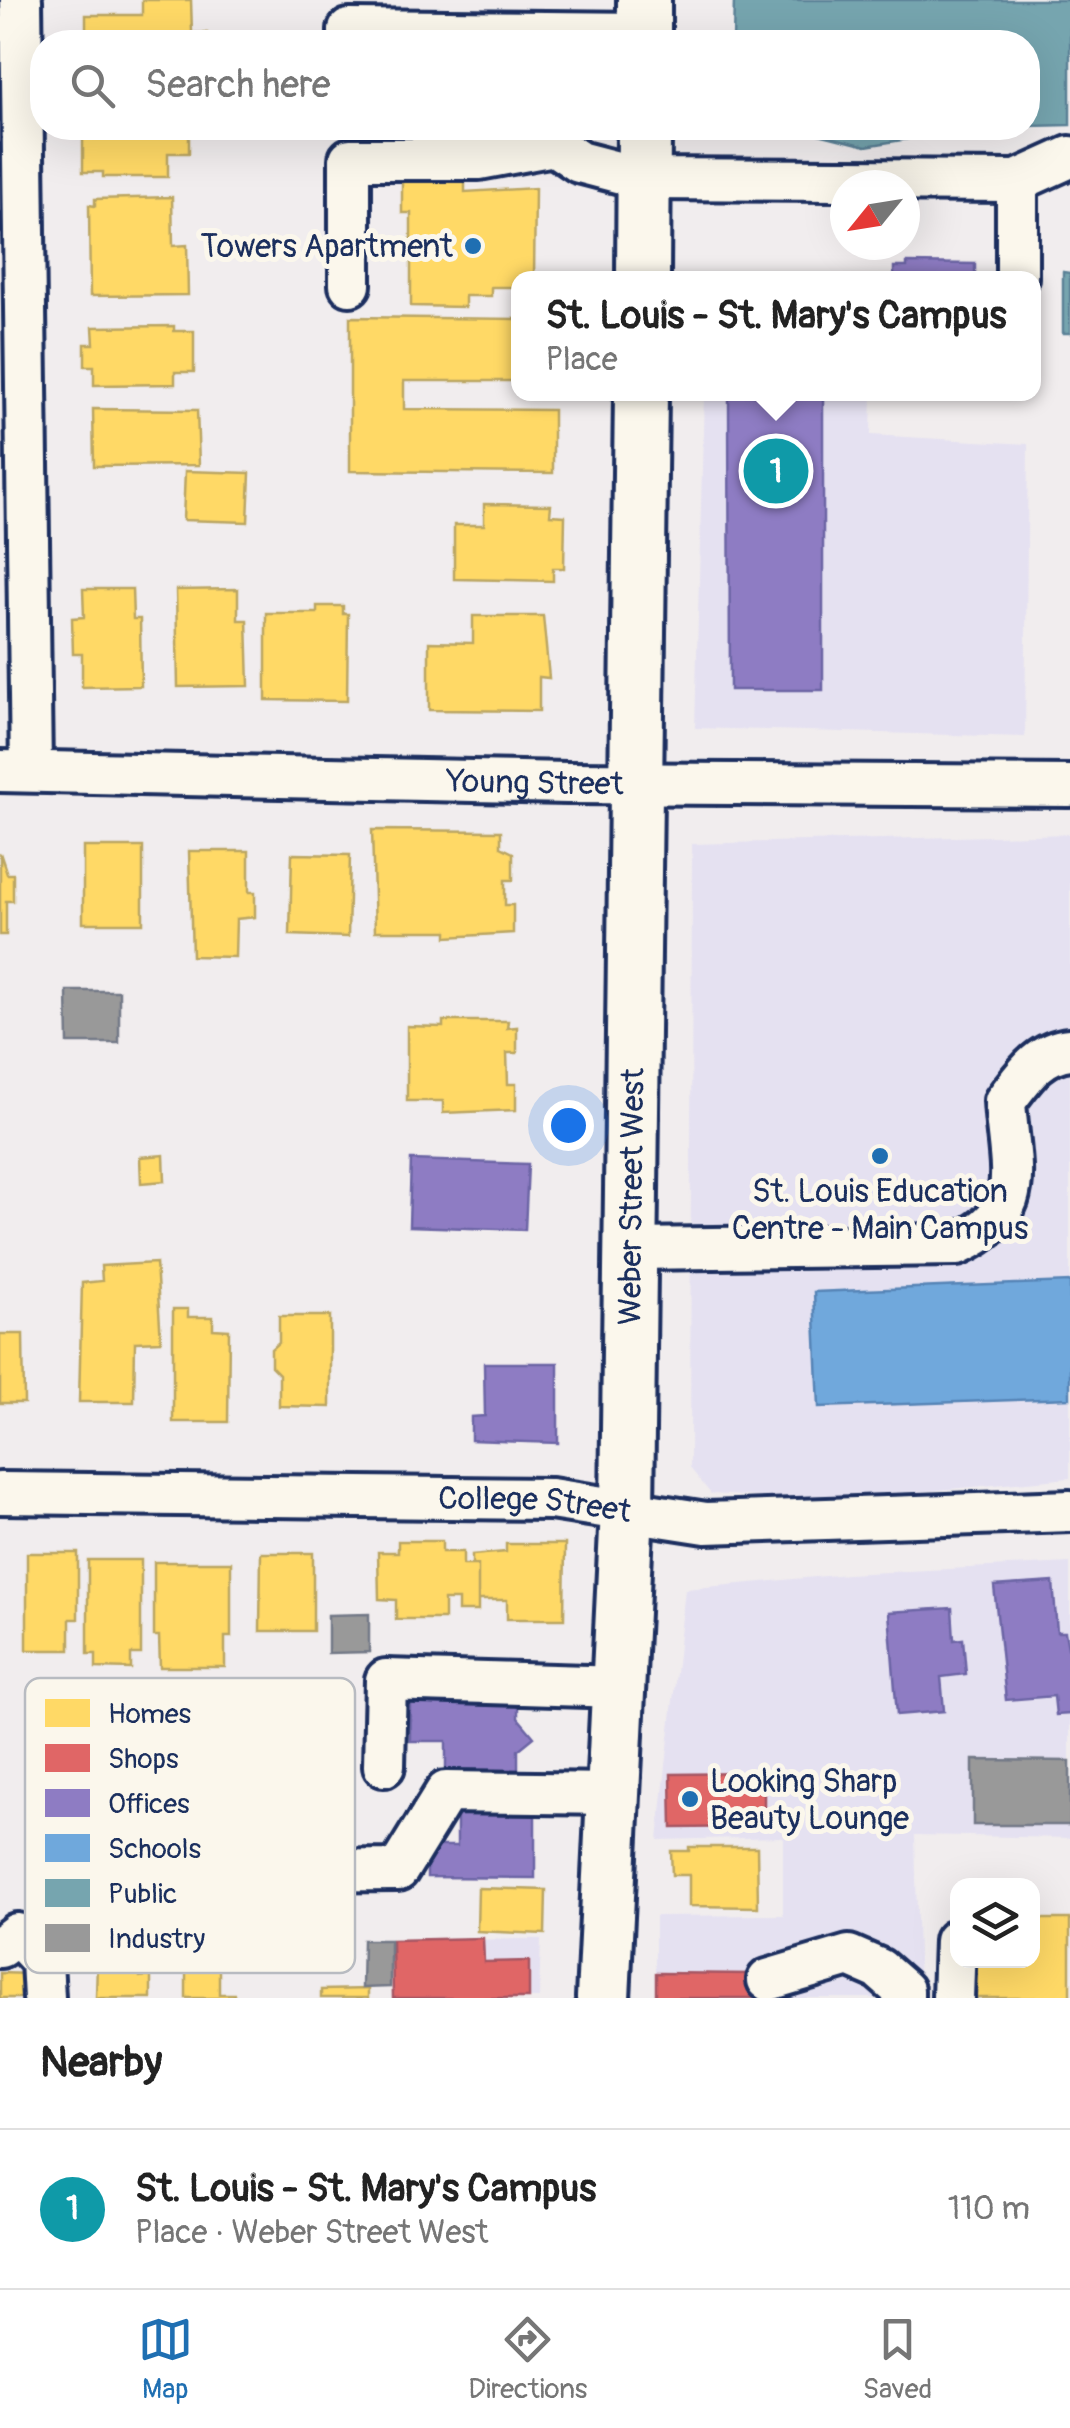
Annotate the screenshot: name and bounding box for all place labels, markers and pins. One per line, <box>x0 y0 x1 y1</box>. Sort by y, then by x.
place label: Towers Apartment <box>200 227 453 267</box>
marker: Towers Apartment <box>462 235 484 257</box>
pin: 1 <box>744 434 808 508</box>
marker: St. Louis Education Centre - Main Campus <box>869 1145 891 1167</box>
place label: St. Louis Education Centre - Main Campus <box>732 1172 1028 1249</box>
place label: Looking Sharp Beauty Lounge <box>710 1762 909 1839</box>
marker: Looking Sharp Beauty Lounge <box>679 1788 701 1810</box>

